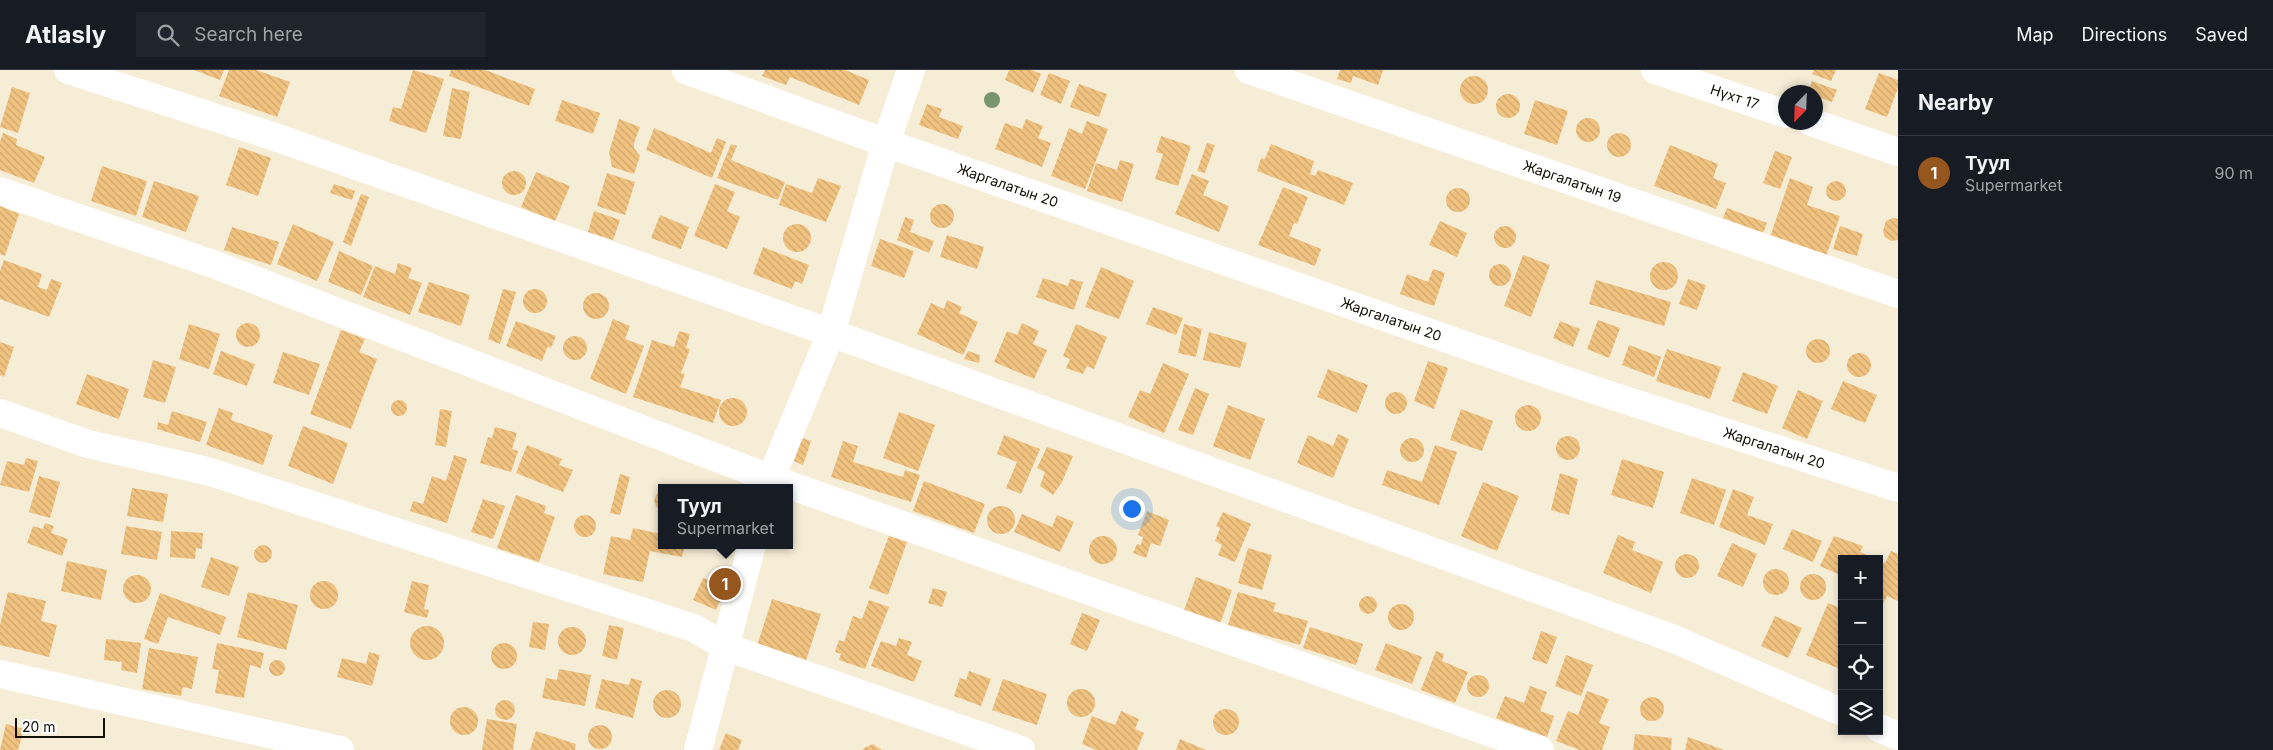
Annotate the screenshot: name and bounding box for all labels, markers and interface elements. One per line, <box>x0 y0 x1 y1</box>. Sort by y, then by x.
search box <box>136 12 486 57</box>
text: Atlasly <box>25 20 106 49</box>
icon: search <box>154 21 182 49</box>
text: Search here <box>194 23 303 46</box>
text: Map <box>2016 24 2054 45</box>
text: Directions <box>2082 24 2167 45</box>
text: Saved <box>2195 24 2248 45</box>
street label: Нүхт 17 <box>1708 80 1761 112</box>
north arrow <box>1778 85 1823 130</box>
text: Nearby <box>1918 90 1993 115</box>
text: Туул <box>1965 152 2010 175</box>
street label: Жаргалатын 19 <box>1521 156 1624 206</box>
street label: Жаргалатын 20 <box>955 160 1061 211</box>
text: 1 <box>1931 163 1937 183</box>
text: 90 m <box>2214 163 2253 183</box>
text: Supermarket <box>1965 175 2062 195</box>
street label: Жаргалатын 20 <box>1339 293 1444 344</box>
street label: Жаргалатын 20 <box>1721 423 1827 472</box>
popup <box>658 484 793 549</box>
text: Туул <box>677 495 722 518</box>
your location <box>1119 496 1145 522</box>
text: Supermarket <box>677 518 774 538</box>
map controls <box>1838 555 1883 735</box>
button: + <box>1838 555 1883 600</box>
pin: 1 <box>709 565 741 603</box>
button: − <box>1838 600 1883 645</box>
button: locate <box>1838 645 1883 690</box>
button: layers <box>1838 690 1883 735</box>
scale bar <box>15 715 105 738</box>
text: 20 m <box>22 718 56 735</box>

